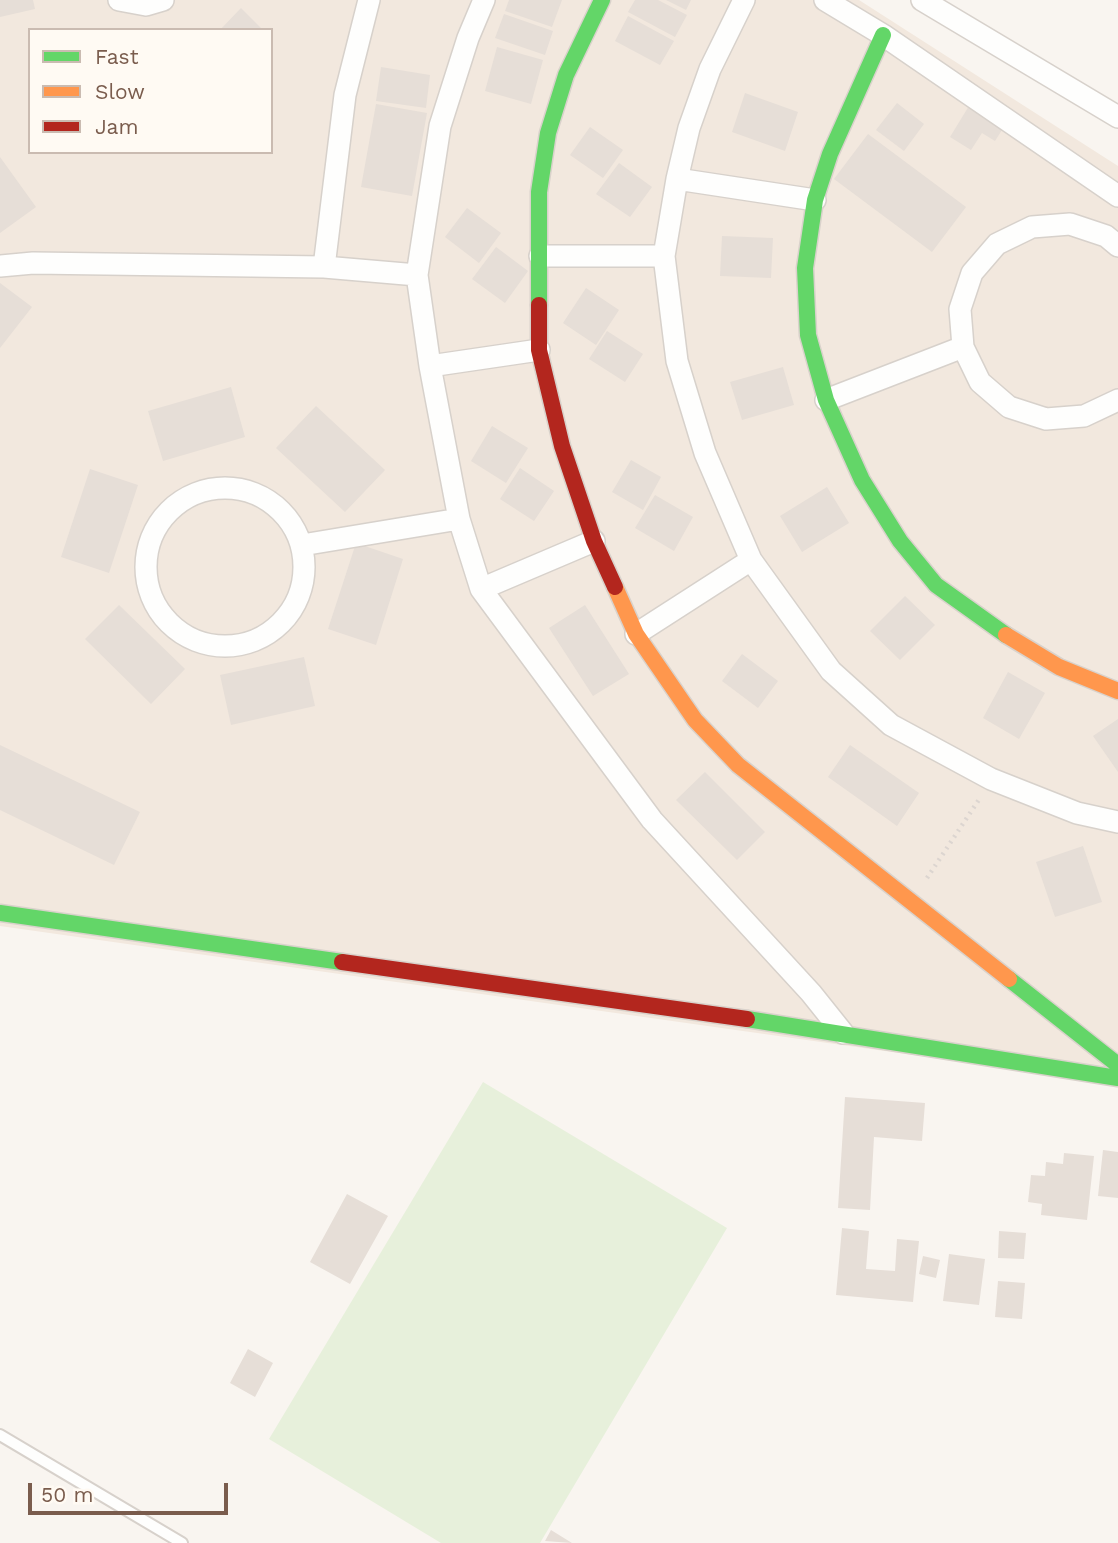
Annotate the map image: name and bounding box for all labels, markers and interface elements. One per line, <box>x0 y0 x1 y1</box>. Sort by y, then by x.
legend <box>28 28 273 154</box>
text: Fast <box>95 44 139 69</box>
text: Slow <box>95 79 145 104</box>
text: Jam <box>95 114 138 139</box>
scale bar <box>32 1470 231 1514</box>
text: 50 m <box>41 1482 93 1507</box>

